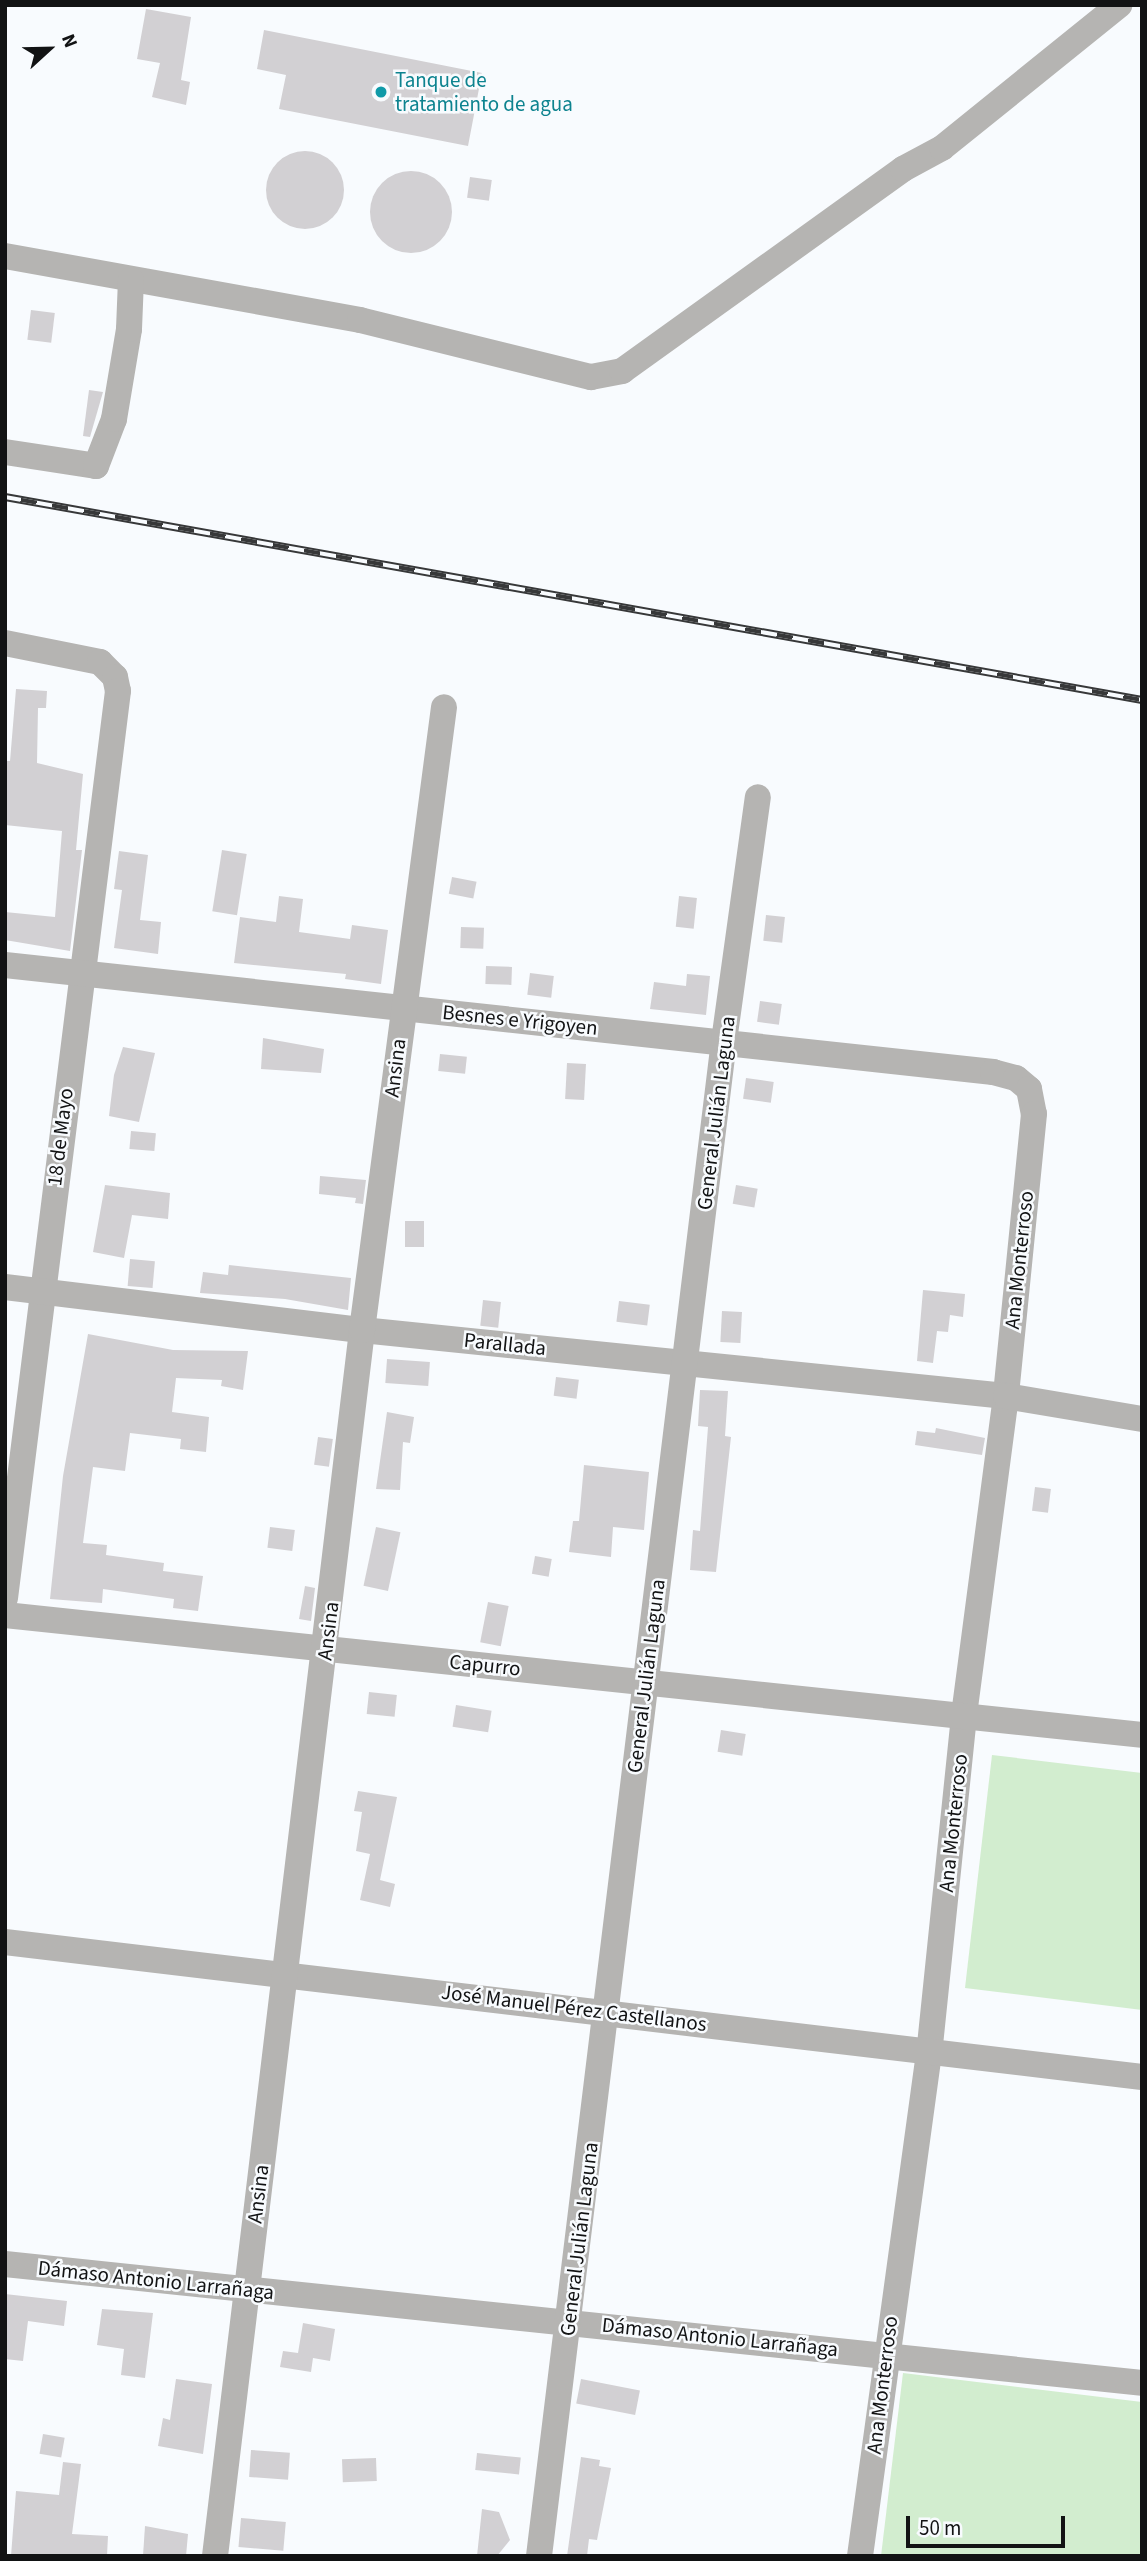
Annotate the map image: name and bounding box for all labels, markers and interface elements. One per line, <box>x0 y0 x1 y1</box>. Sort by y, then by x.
north arrow <box>14 14 84 84</box>
text: N <box>54 30 84 52</box>
place label: Tanque de tratamiento de agua <box>395 67 573 117</box>
marker: Tanque de tratamiento de agua <box>373 84 389 100</box>
street label: Besnes e Yrigoyen <box>441 999 599 1041</box>
street label: General Julián Laguna <box>692 1015 740 1211</box>
street label: Ansina <box>379 1037 411 1099</box>
street label: 18 de Mayo <box>42 1087 78 1187</box>
street label: Ana Monterroso <box>999 1190 1039 1330</box>
street label: Parallada <box>463 1327 547 1361</box>
street label: General Julián Laguna <box>622 1578 670 1774</box>
street label: Ansina <box>312 1600 344 1662</box>
street label: Capurro <box>448 1649 522 1681</box>
street label: Ana Monterroso <box>933 1753 973 1893</box>
street label: José Manuel Pérez Castellanos <box>440 1979 708 2037</box>
street label: General Julián Laguna <box>555 2141 603 2337</box>
street label: Ansina <box>242 2163 274 2225</box>
street label: Dámaso Antonio Larrañaga <box>37 2255 275 2305</box>
street label: Dámaso Antonio Larrañaga <box>601 2312 839 2362</box>
street label: Ana Monterroso <box>861 2315 903 2455</box>
scale bar <box>909 2502 1068 2546</box>
text: 50 m <box>919 2513 961 2543</box>

